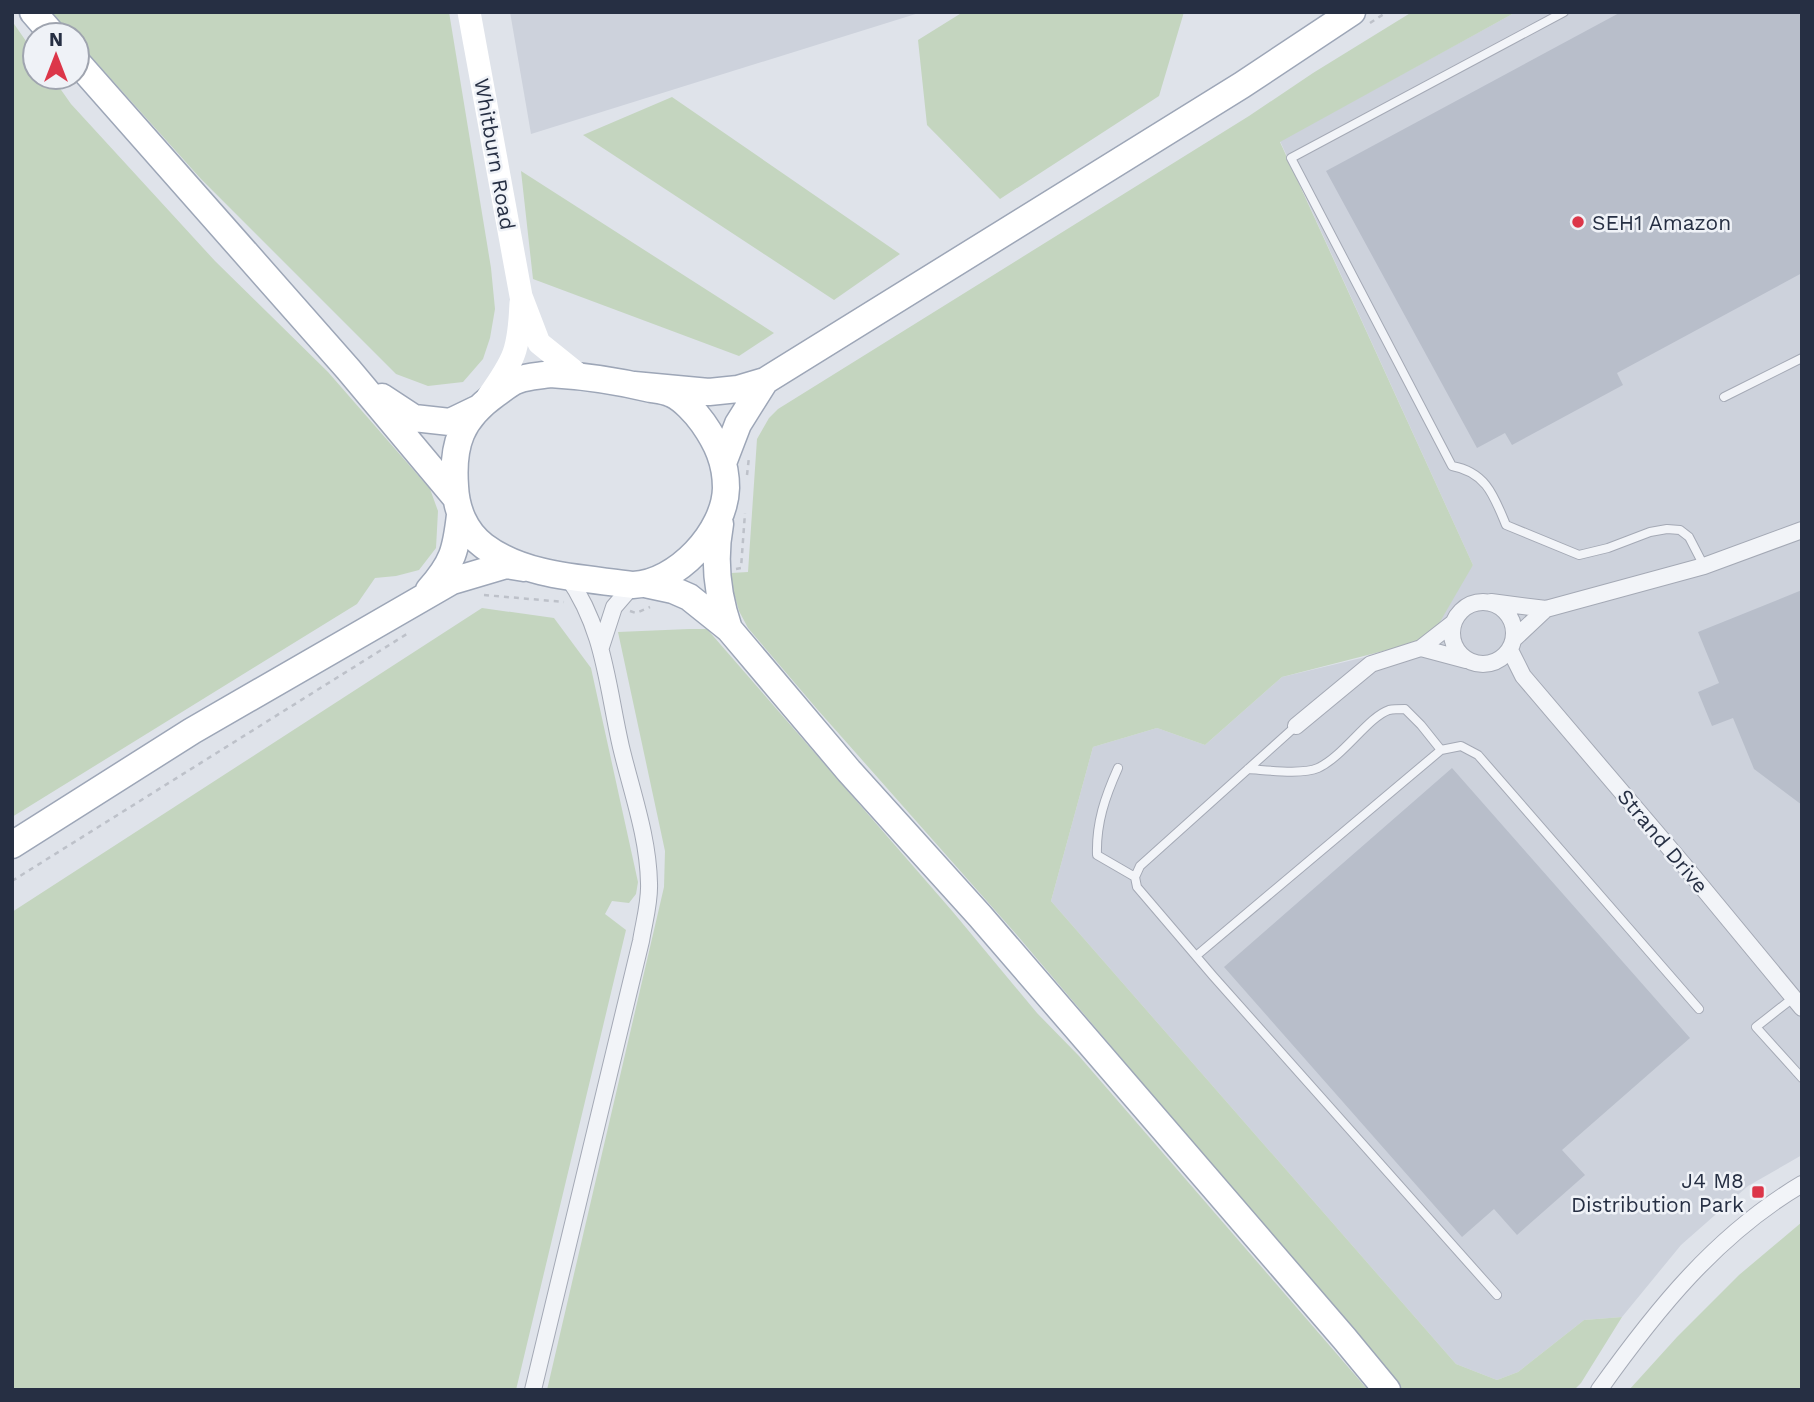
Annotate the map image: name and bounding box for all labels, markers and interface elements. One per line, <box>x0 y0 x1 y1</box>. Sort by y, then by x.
north arrow <box>21 21 91 91</box>
text: N <box>49 28 63 51</box>
street label: Whitburn Road <box>469 76 521 232</box>
place label: SEH1 Amazon <box>1592 210 1731 235</box>
marker: SEH1 Amazon <box>1570 214 1586 230</box>
street label: Strand Drive <box>1612 784 1714 898</box>
place label: J4 M8 Distribution Park <box>1571 1168 1744 1217</box>
marker: J4 M8 Distribution Park <box>1750 1184 1766 1200</box>

